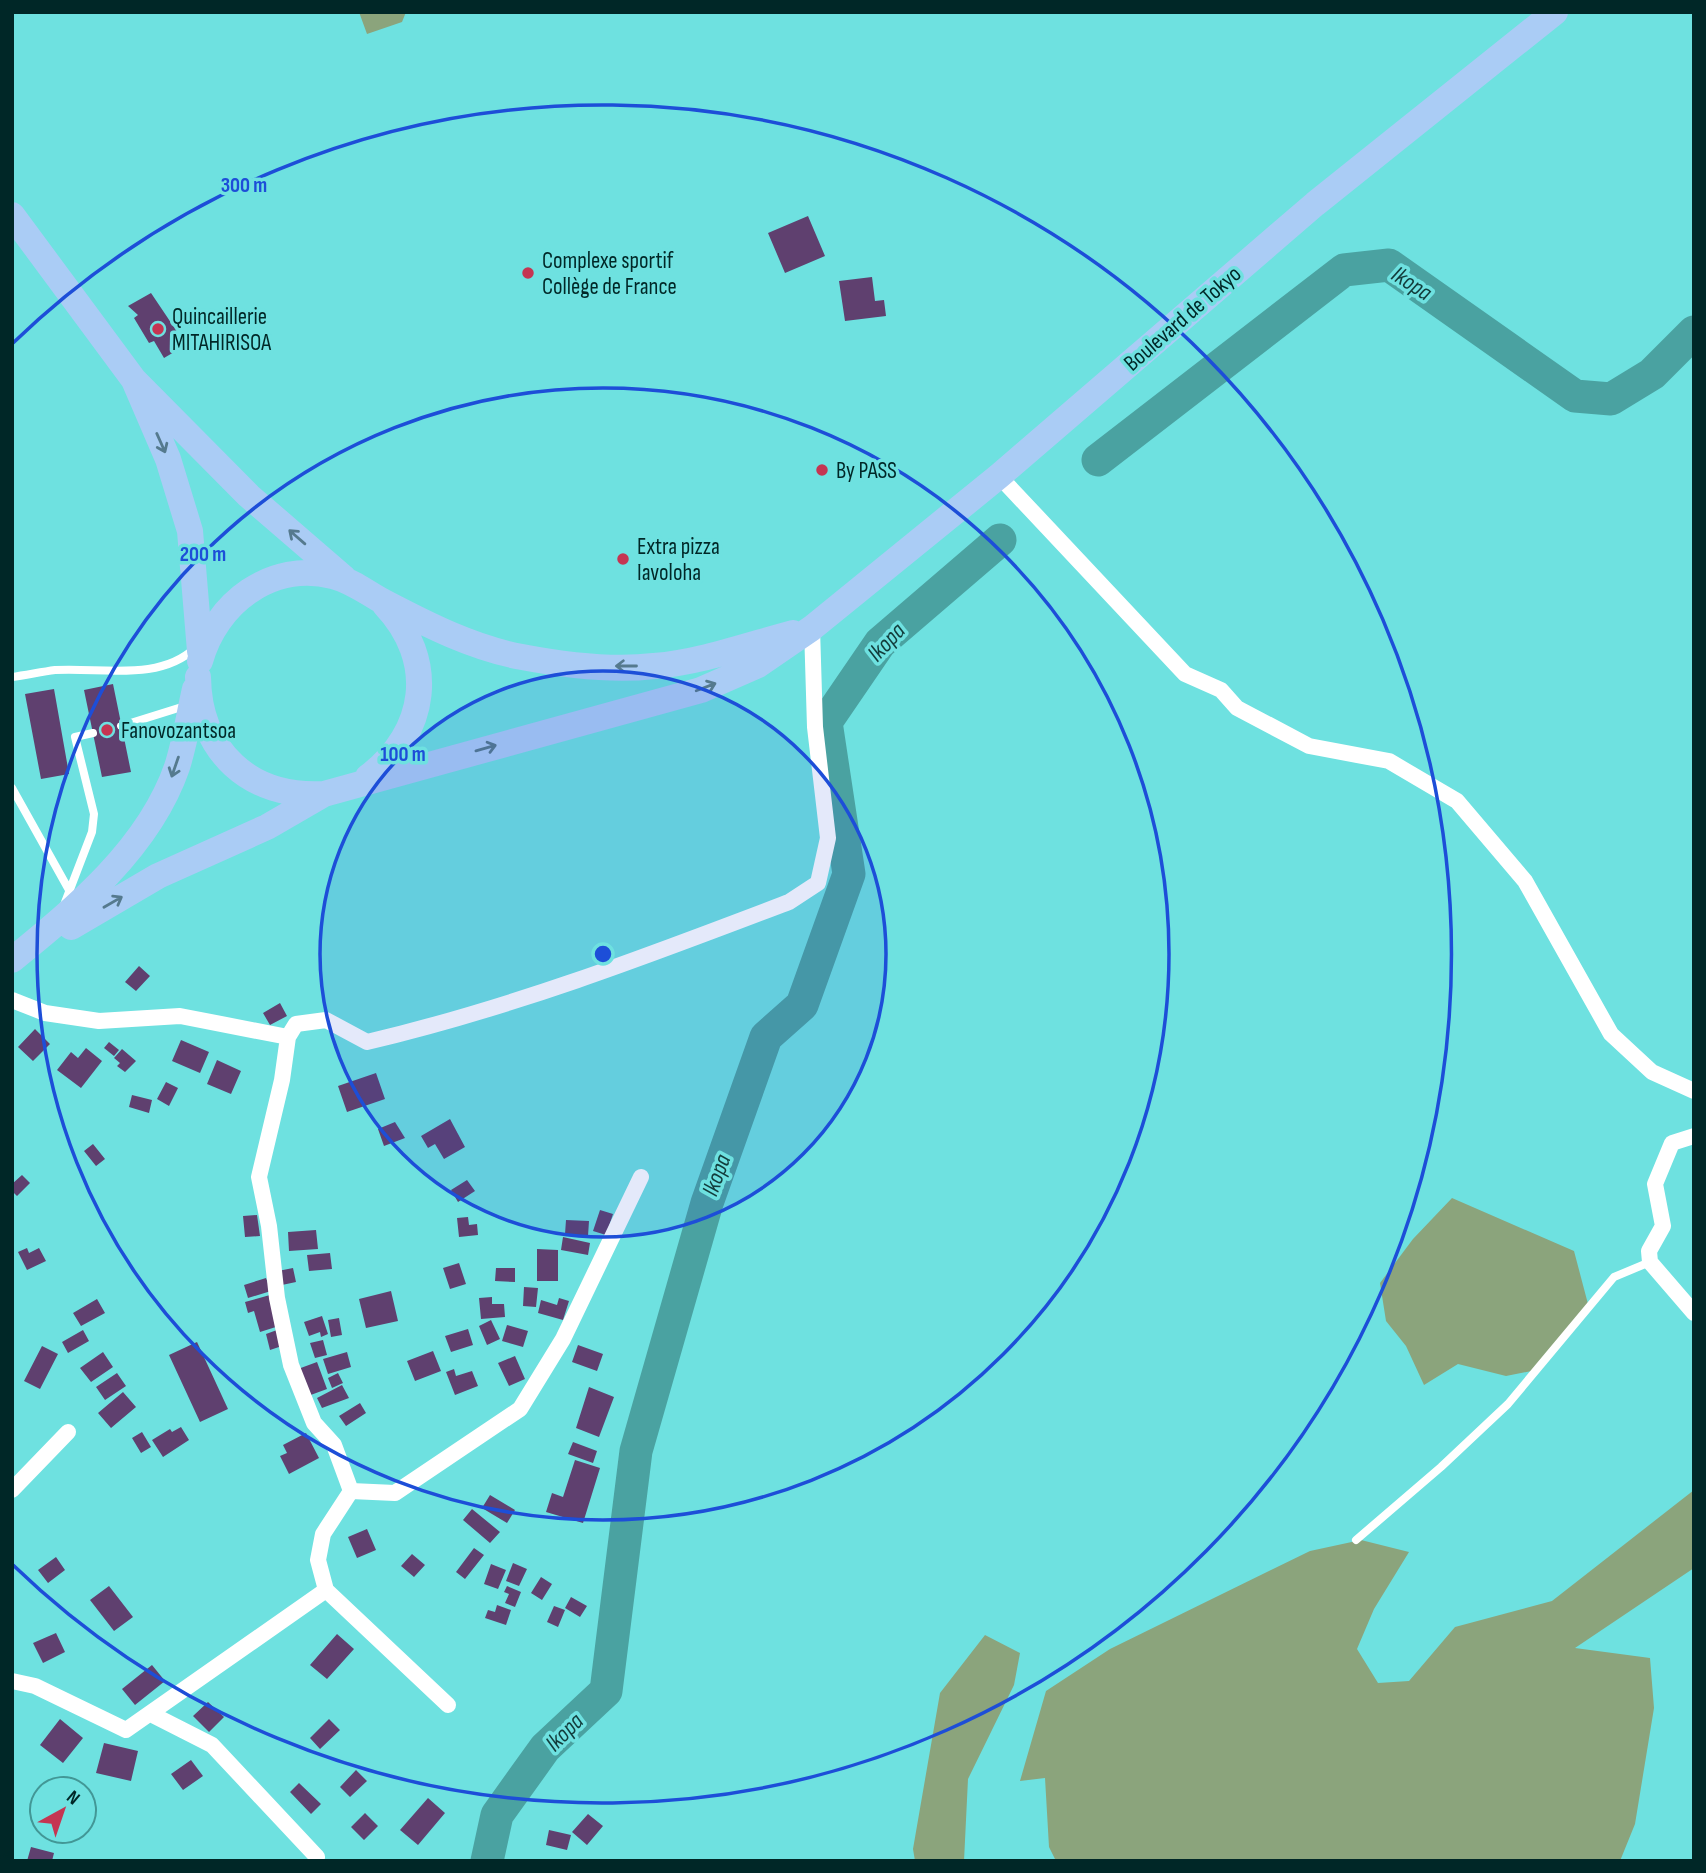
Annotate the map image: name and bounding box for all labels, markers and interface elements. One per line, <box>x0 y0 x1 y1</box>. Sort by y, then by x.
text: 300 m <box>221 173 267 198</box>
place label: Complexe sportif Collège de France <box>542 247 677 301</box>
street label: Boulevard de Tokyo <box>1118 260 1247 377</box>
water label: Ikopa <box>1386 260 1438 307</box>
marker: Complexe sportif Collège de France <box>520 265 536 281</box>
place label: Quincaillerie MITAHIRISOA <box>172 303 271 357</box>
marker: Quincaillerie MITAHIRISOA <box>150 321 166 337</box>
one-way arrow <box>155 432 168 453</box>
place label: By PASS <box>836 457 897 485</box>
marker: By PASS <box>814 462 830 478</box>
one-way arrow <box>288 529 306 545</box>
place label: Extra pizza Iavoloha <box>637 533 720 587</box>
text: 200 m <box>180 542 226 567</box>
marker: Extra pizza Iavoloha <box>615 551 631 567</box>
water label: Ikopa <box>861 617 912 668</box>
one-way arrow <box>615 659 638 673</box>
one-way arrow <box>694 680 716 693</box>
place label: Fanovozantsoa <box>121 717 236 745</box>
marker: Fanovozantsoa <box>99 722 115 738</box>
one-way arrow <box>475 740 497 753</box>
text: 100 m <box>380 742 426 767</box>
one-way arrow <box>168 755 180 777</box>
one-way arrow <box>103 895 123 909</box>
centre of rings <box>591 942 615 966</box>
water label: Ikopa <box>696 1150 737 1200</box>
water label: Ikopa <box>539 1707 590 1758</box>
north arrow <box>28 1775 98 1845</box>
text: N <box>62 1786 84 1810</box>

